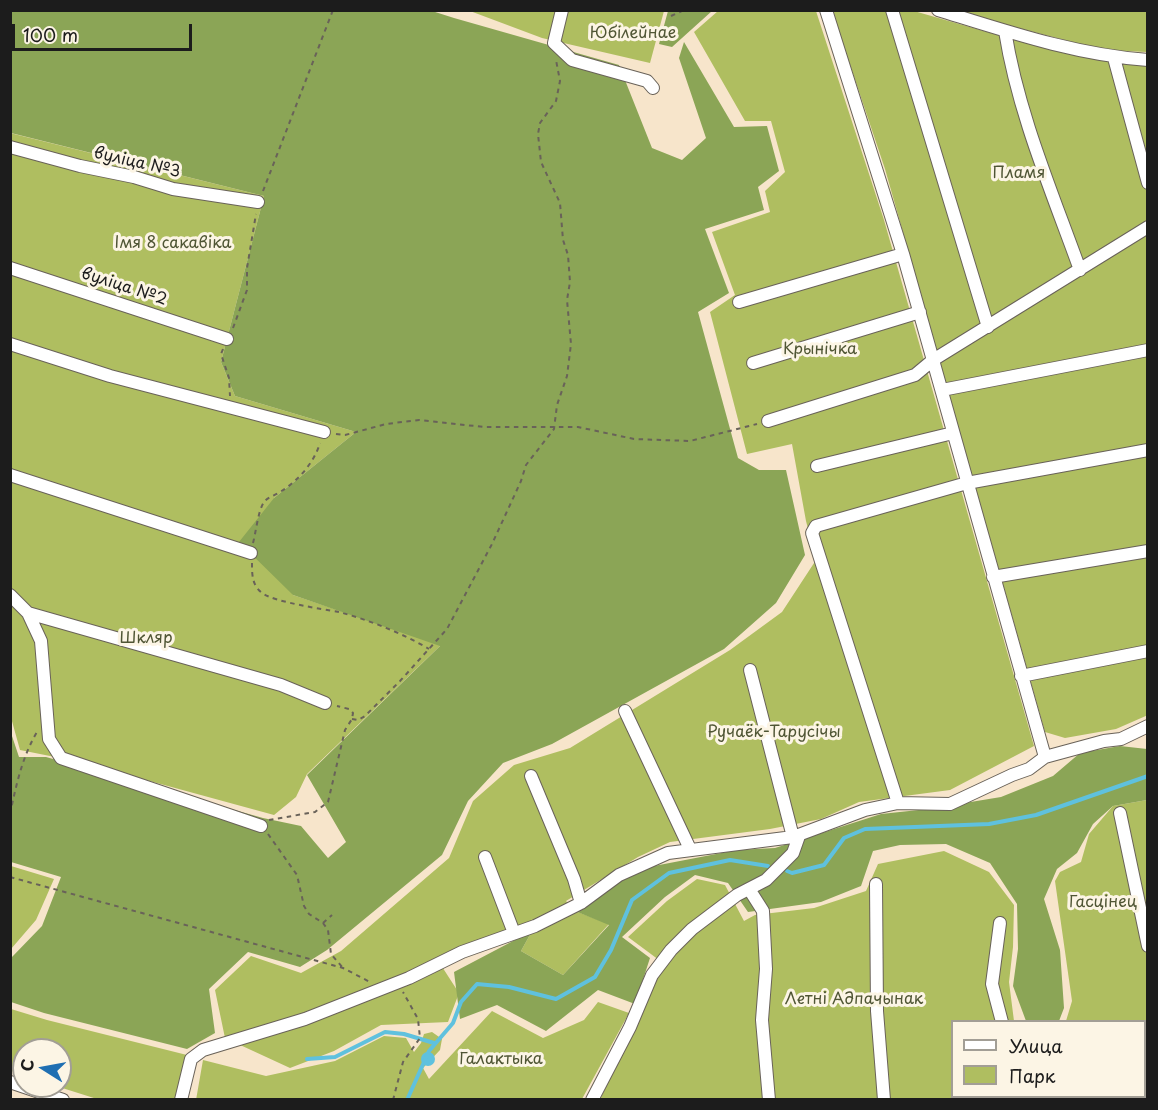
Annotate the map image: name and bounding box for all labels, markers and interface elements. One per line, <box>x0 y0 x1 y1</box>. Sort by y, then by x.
scale bar <box>15 12 195 50</box>
text: 100 m <box>23 21 78 48</box>
park label: Юбілейнае <box>590 24 676 44</box>
street label: вуліца №3 <box>92 144 182 182</box>
park label: Пламя <box>993 164 1045 184</box>
park label: Імя 8 сакавіка <box>115 234 231 254</box>
street label: вуліца №2 <box>79 264 169 310</box>
park label: Крынічка <box>783 340 857 360</box>
park label: Шкляр <box>119 629 173 649</box>
park label: Ручаёк-Тарусічы <box>707 723 841 743</box>
park label: Гасцінец <box>1069 893 1137 913</box>
park label: Летні Адпачынак <box>785 990 923 1010</box>
legend <box>951 1020 1146 1098</box>
text: Улица <box>1009 1032 1063 1059</box>
north arrow <box>12 1038 72 1098</box>
park label: Галактыка <box>459 1050 543 1070</box>
text: С <box>13 1057 39 1073</box>
text: Парк <box>1009 1062 1055 1089</box>

